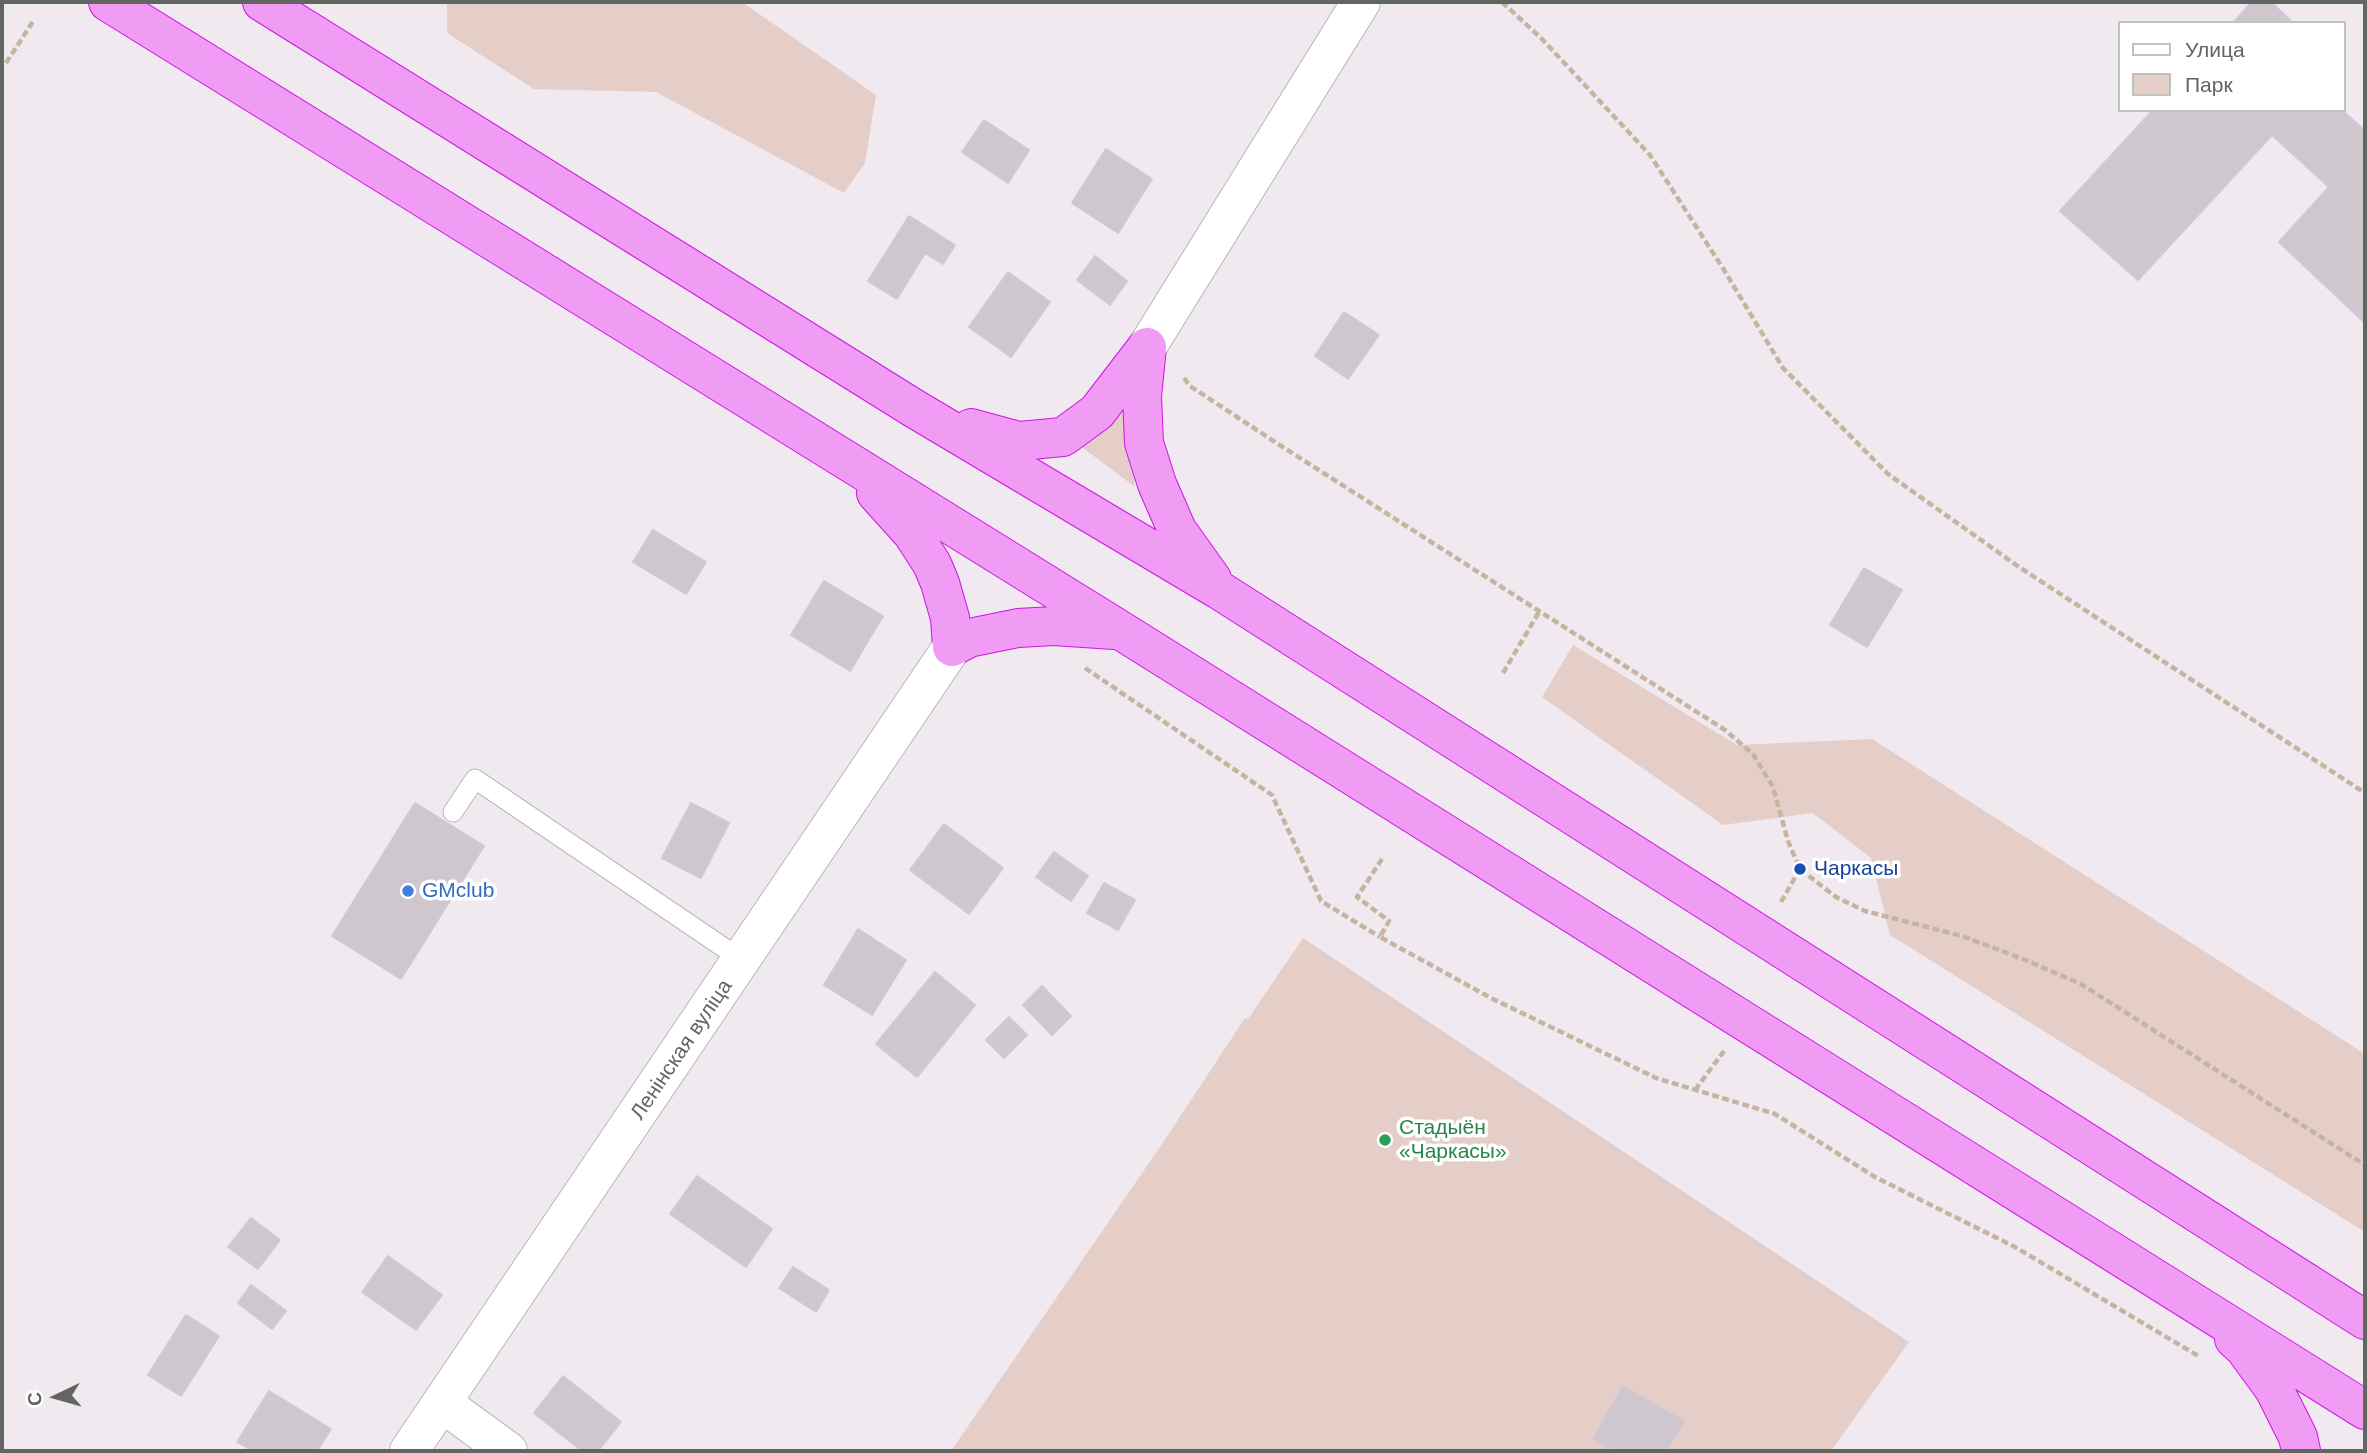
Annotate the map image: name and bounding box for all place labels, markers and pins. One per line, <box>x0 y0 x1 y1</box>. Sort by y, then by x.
place label: Чаркасы <box>1814 856 1898 882</box>
marker: Чаркасы <box>1792 861 1808 877</box>
place label: GMclub <box>422 878 494 904</box>
marker: GMclub <box>400 883 416 899</box>
place label: Стадыён «Чаркасы» <box>1399 1115 1507 1165</box>
marker: Стадыён «Чаркасы» <box>1377 1132 1393 1148</box>

